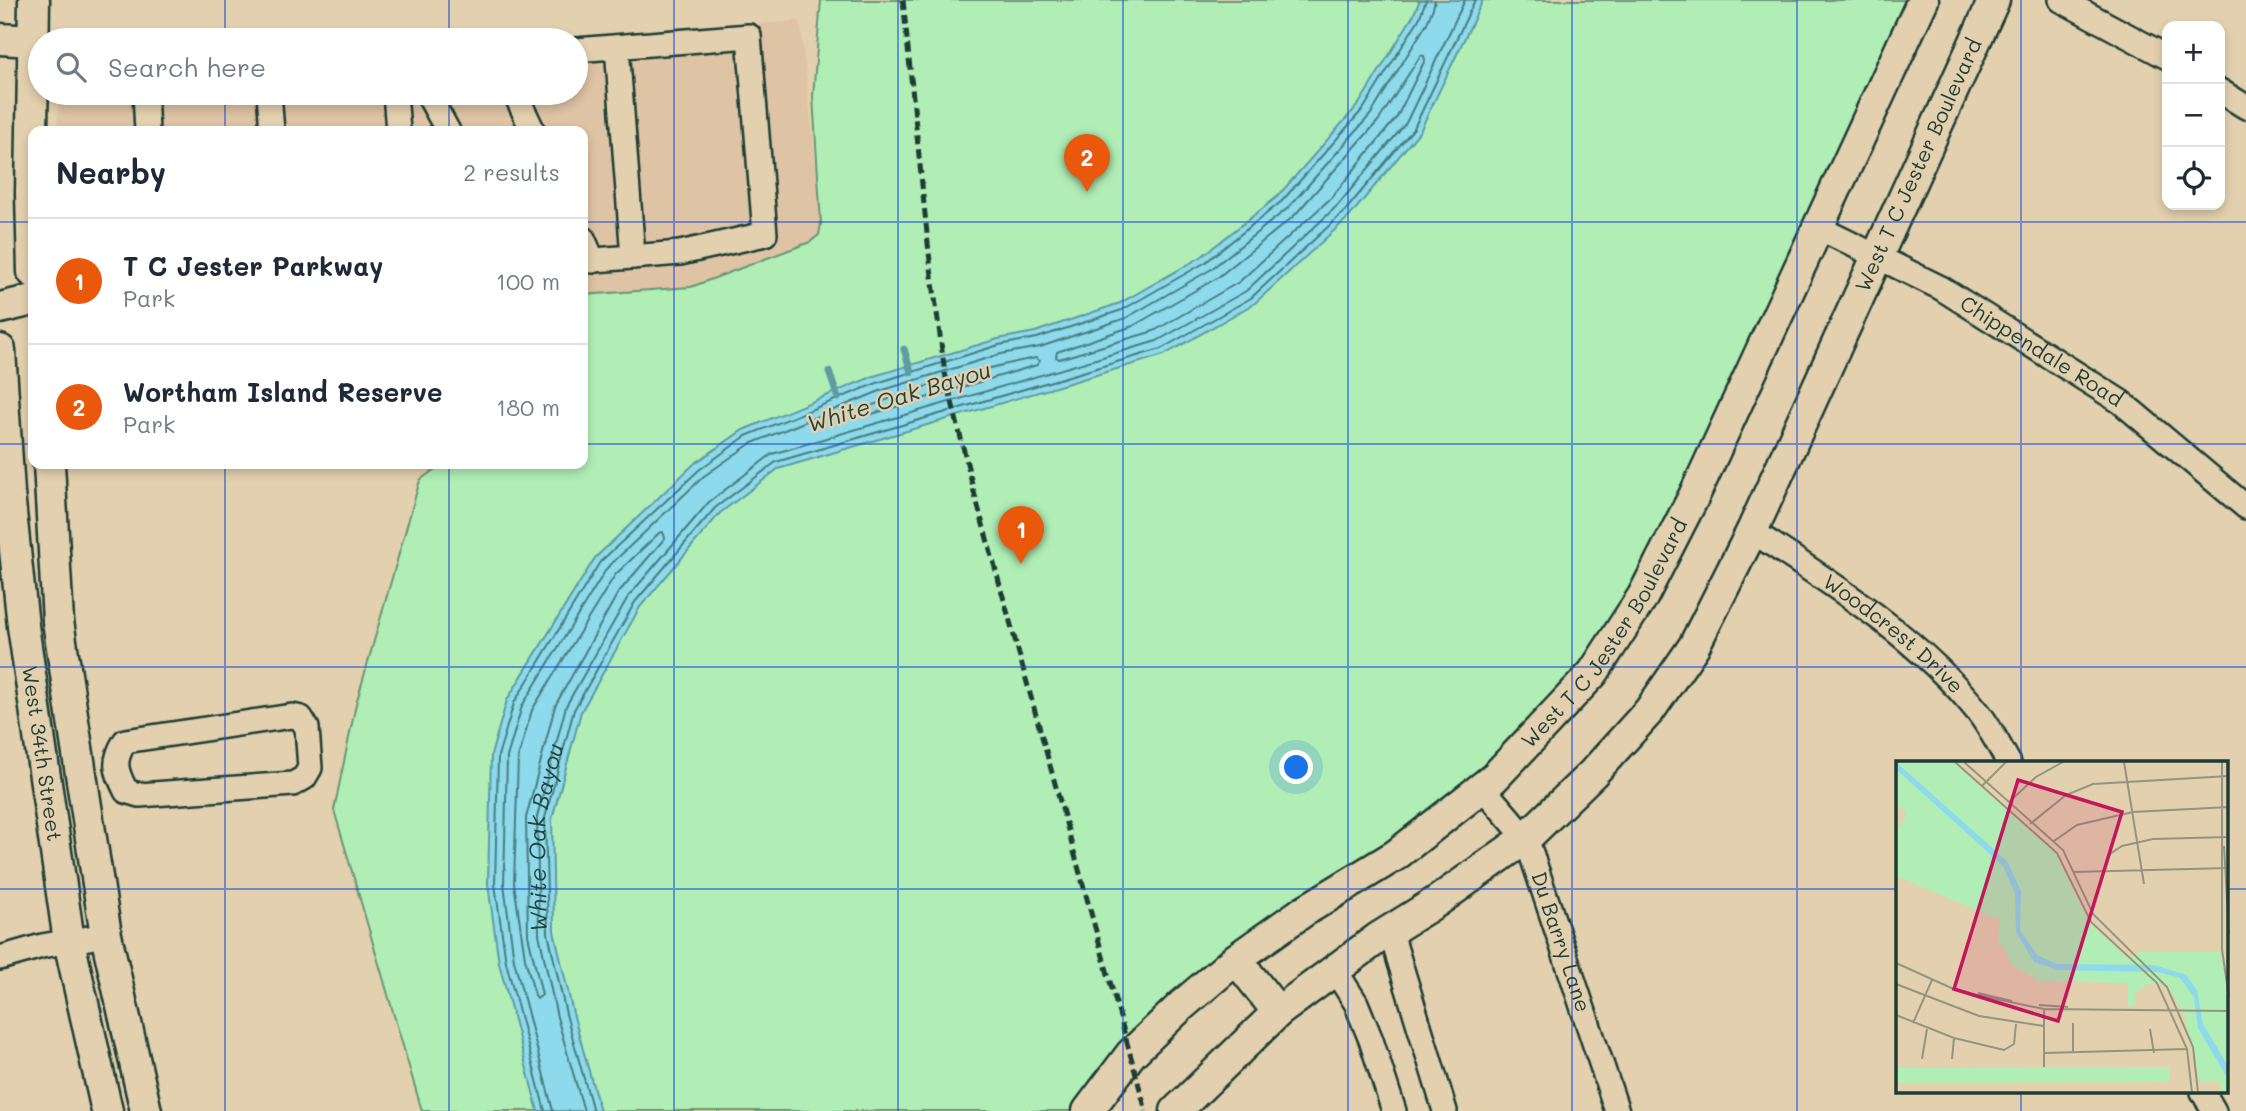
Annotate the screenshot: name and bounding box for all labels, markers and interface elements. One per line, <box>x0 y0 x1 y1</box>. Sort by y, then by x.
map controls <box>2162 21 2225 210</box>
button: + <box>2162 21 2225 84</box>
search box <box>28 28 588 105</box>
street label: West T C Jester Boulevard <box>1848 34 1987 296</box>
icon: search <box>52 48 90 86</box>
text: Search here <box>108 50 266 84</box>
button: − <box>2162 84 2225 147</box>
pin: 2 <box>1064 134 1110 192</box>
button: locate <box>2162 147 2225 210</box>
text: Nearby <box>56 152 166 192</box>
text: 2 results <box>463 157 560 187</box>
text: T C Jester Parkway <box>123 249 383 283</box>
text: 1 <box>74 266 84 296</box>
text: 100 m <box>496 266 560 296</box>
text: Park <box>123 283 175 313</box>
street label: Chippendale Road <box>1956 289 2129 412</box>
water label: White Oak Bayou <box>803 354 994 438</box>
text: Wortham Island Reserve <box>123 375 442 409</box>
text: 2 <box>73 392 85 422</box>
text: 180 m <box>496 392 560 422</box>
text: Park <box>123 409 175 439</box>
pin: 1 <box>998 506 1044 564</box>
street label: West T C Jester Boulevard <box>1514 513 1692 753</box>
street label: Woodcrest Drive <box>1818 567 1970 698</box>
street label: West 34th Street <box>17 664 69 843</box>
water label: White Oak Bayou <box>521 740 570 933</box>
your location <box>1279 750 1313 784</box>
inset map <box>1896 761 2228 1094</box>
street label: Du Barry Lane <box>1526 868 1598 1015</box>

